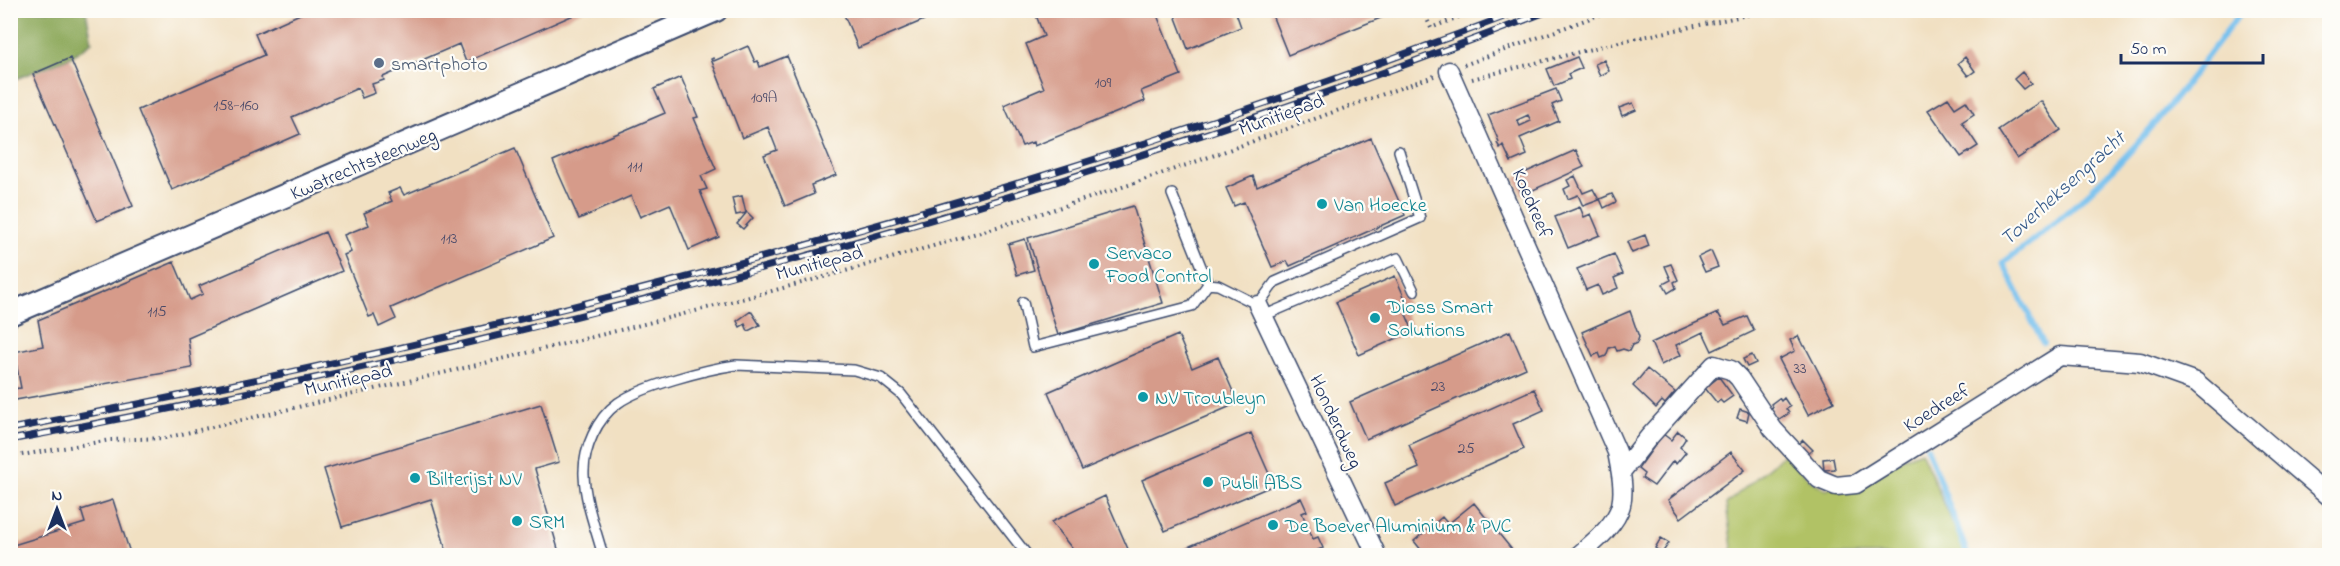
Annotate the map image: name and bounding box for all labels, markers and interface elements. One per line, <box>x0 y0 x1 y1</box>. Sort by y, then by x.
scale bar <box>2121 27 2264 65</box>
text: 50 m <box>2130 37 2167 63</box>
place label: smartphoto <box>391 51 488 80</box>
marker: smartphoto <box>372 56 386 70</box>
house number: 109 <box>1095 71 1112 95</box>
house number: 109A <box>751 86 777 110</box>
street label: Munitiepad <box>1235 87 1329 145</box>
house number: 158-160 <box>213 94 259 118</box>
street label: Kwatrechtsteenweg <box>286 121 442 210</box>
water label: Toverheksengracht <box>1994 124 2135 255</box>
house number: 111 <box>627 155 643 179</box>
street label: Koedreef <box>1503 164 1559 244</box>
place label: Van Hoecke <box>1333 192 1427 221</box>
marker: Van Hoecke <box>1315 197 1329 211</box>
house number: 113 <box>441 227 457 251</box>
street label: Munitiepad <box>773 239 866 290</box>
place label: Servaco Food Control <box>1105 240 1212 292</box>
marker: Servaco Food Control <box>1087 257 1101 271</box>
place label: Dioss Smart Solutions <box>1386 294 1493 346</box>
house number: 115 <box>147 300 167 324</box>
marker: Dioss Smart Solutions <box>1368 311 1382 325</box>
street label: Munitiepad <box>302 357 395 406</box>
house number: 33 <box>1793 357 1807 381</box>
street label: Honderdweg <box>1299 370 1369 474</box>
house number: 23 <box>1431 375 1445 399</box>
street label: Koedreef <box>1898 377 1977 441</box>
place label: NV Troubleyn <box>1155 385 1266 414</box>
marker: NV Troubleyn <box>1136 390 1150 404</box>
house number: 25 <box>1457 437 1475 461</box>
place label: Bilterijst NV <box>426 466 522 495</box>
place label: Publi ABS <box>1220 470 1302 499</box>
marker: Bilterijst NV <box>408 471 422 485</box>
marker: Publi ABS <box>1201 475 1215 489</box>
north arrow <box>27 479 87 539</box>
text: N <box>52 484 63 508</box>
place label: SRM <box>529 509 565 538</box>
place label: De Boever Aluminium & PVC <box>1284 513 1511 542</box>
marker: SRM <box>510 514 524 528</box>
marker: De Boever Aluminium & PVC <box>1266 518 1280 532</box>

